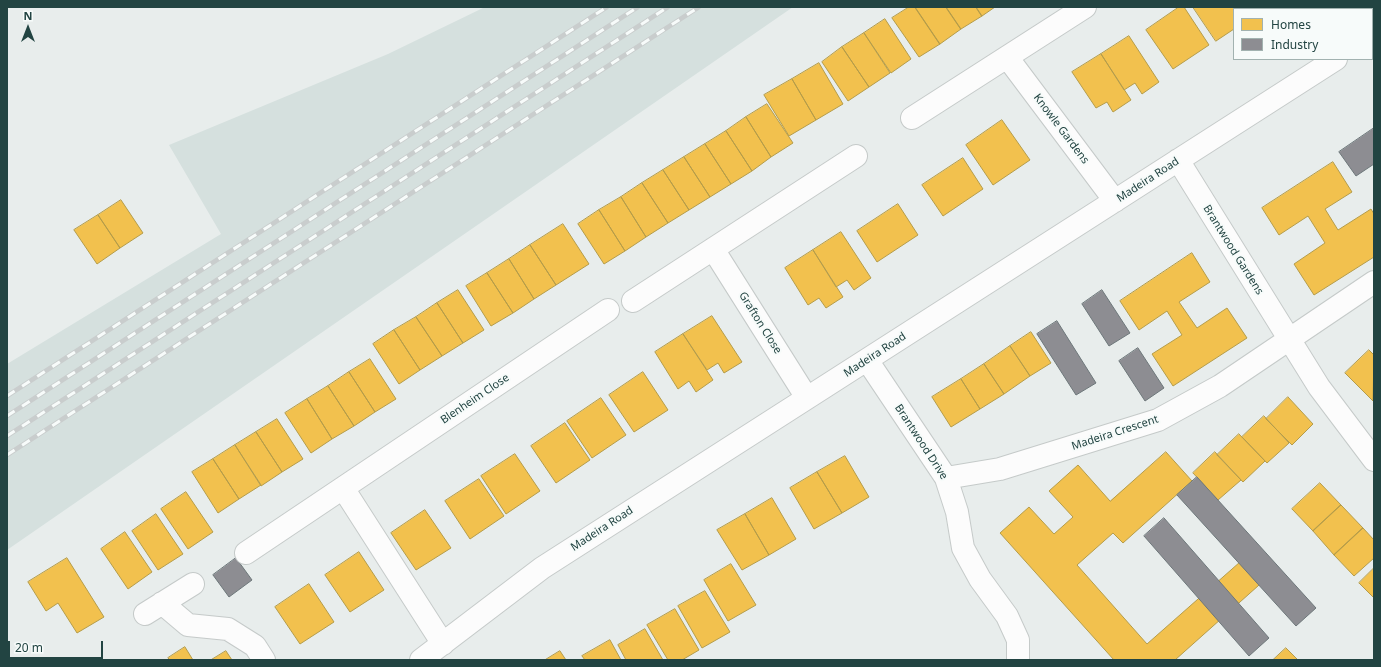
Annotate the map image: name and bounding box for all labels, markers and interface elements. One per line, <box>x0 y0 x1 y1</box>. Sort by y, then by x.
north arrow <box>8 8 48 48</box>
text: N <box>24 8 32 23</box>
legend <box>1233 8 1373 60</box>
text: Homes <box>1271 16 1311 33</box>
text: Industry <box>1271 36 1318 53</box>
street label: Knowle Gardens <box>1030 91 1092 167</box>
street label: Madeira Road <box>1114 155 1182 205</box>
street label: Brantwood Gardens <box>1200 203 1266 297</box>
street label: Grafton Close <box>736 290 784 356</box>
street label: Madeira Road <box>841 330 909 380</box>
street label: Blenheim Close <box>438 371 512 427</box>
street label: Brantwood Drive <box>892 402 950 482</box>
street label: Madeira Crescent <box>1070 413 1160 453</box>
street label: Madeira Road <box>568 504 636 554</box>
scale bar <box>10 633 105 659</box>
text: 20 m <box>15 639 43 656</box>

